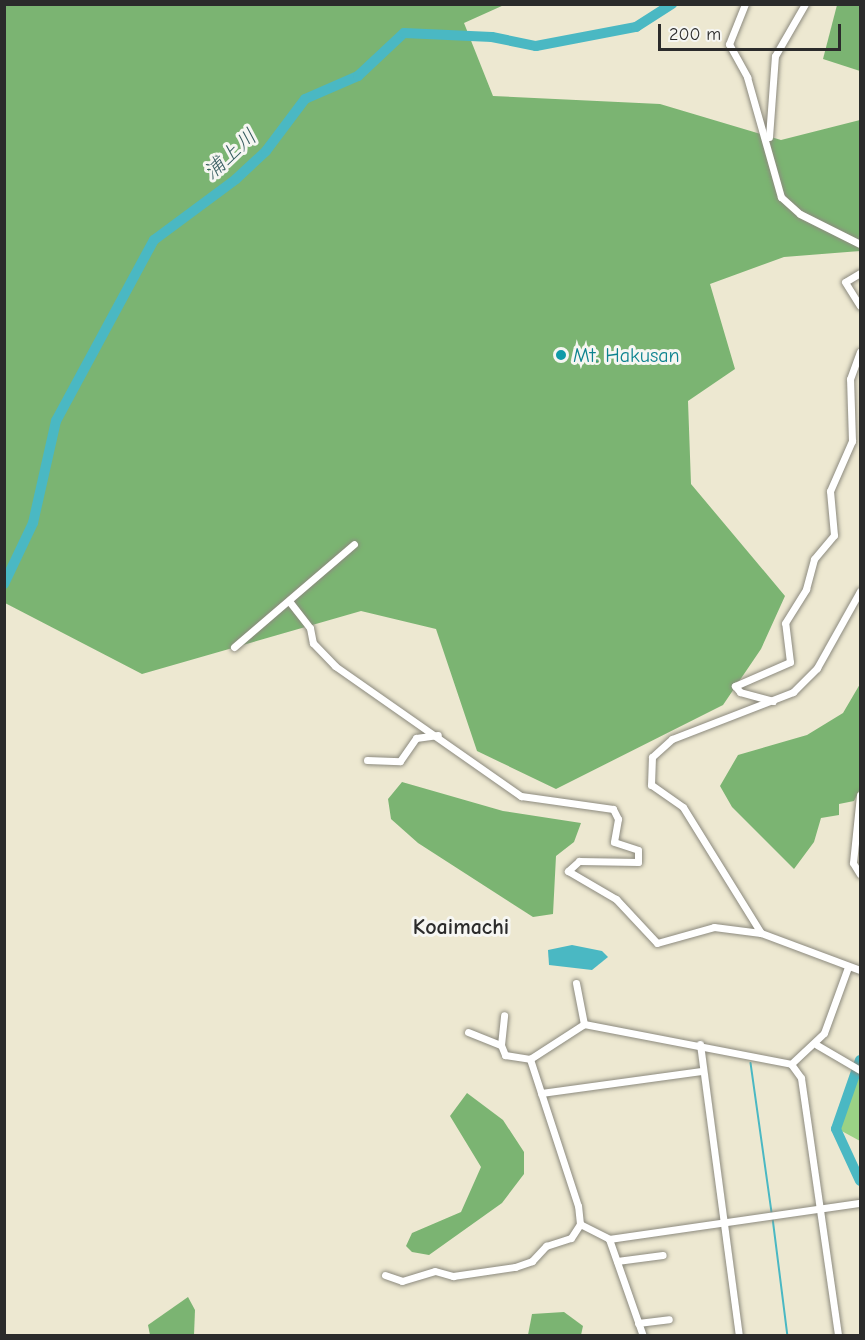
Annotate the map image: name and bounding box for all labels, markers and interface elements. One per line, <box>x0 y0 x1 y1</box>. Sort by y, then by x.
scale bar <box>661 12 844 50</box>
text: 200 m <box>669 24 721 45</box>
water label: 浦上川 <box>198 124 262 184</box>
place label: Mt. Hakusan <box>573 343 680 367</box>
marker: Mt. Hakusan <box>554 348 568 362</box>
district label: Koaimachi <box>413 915 509 941</box>

